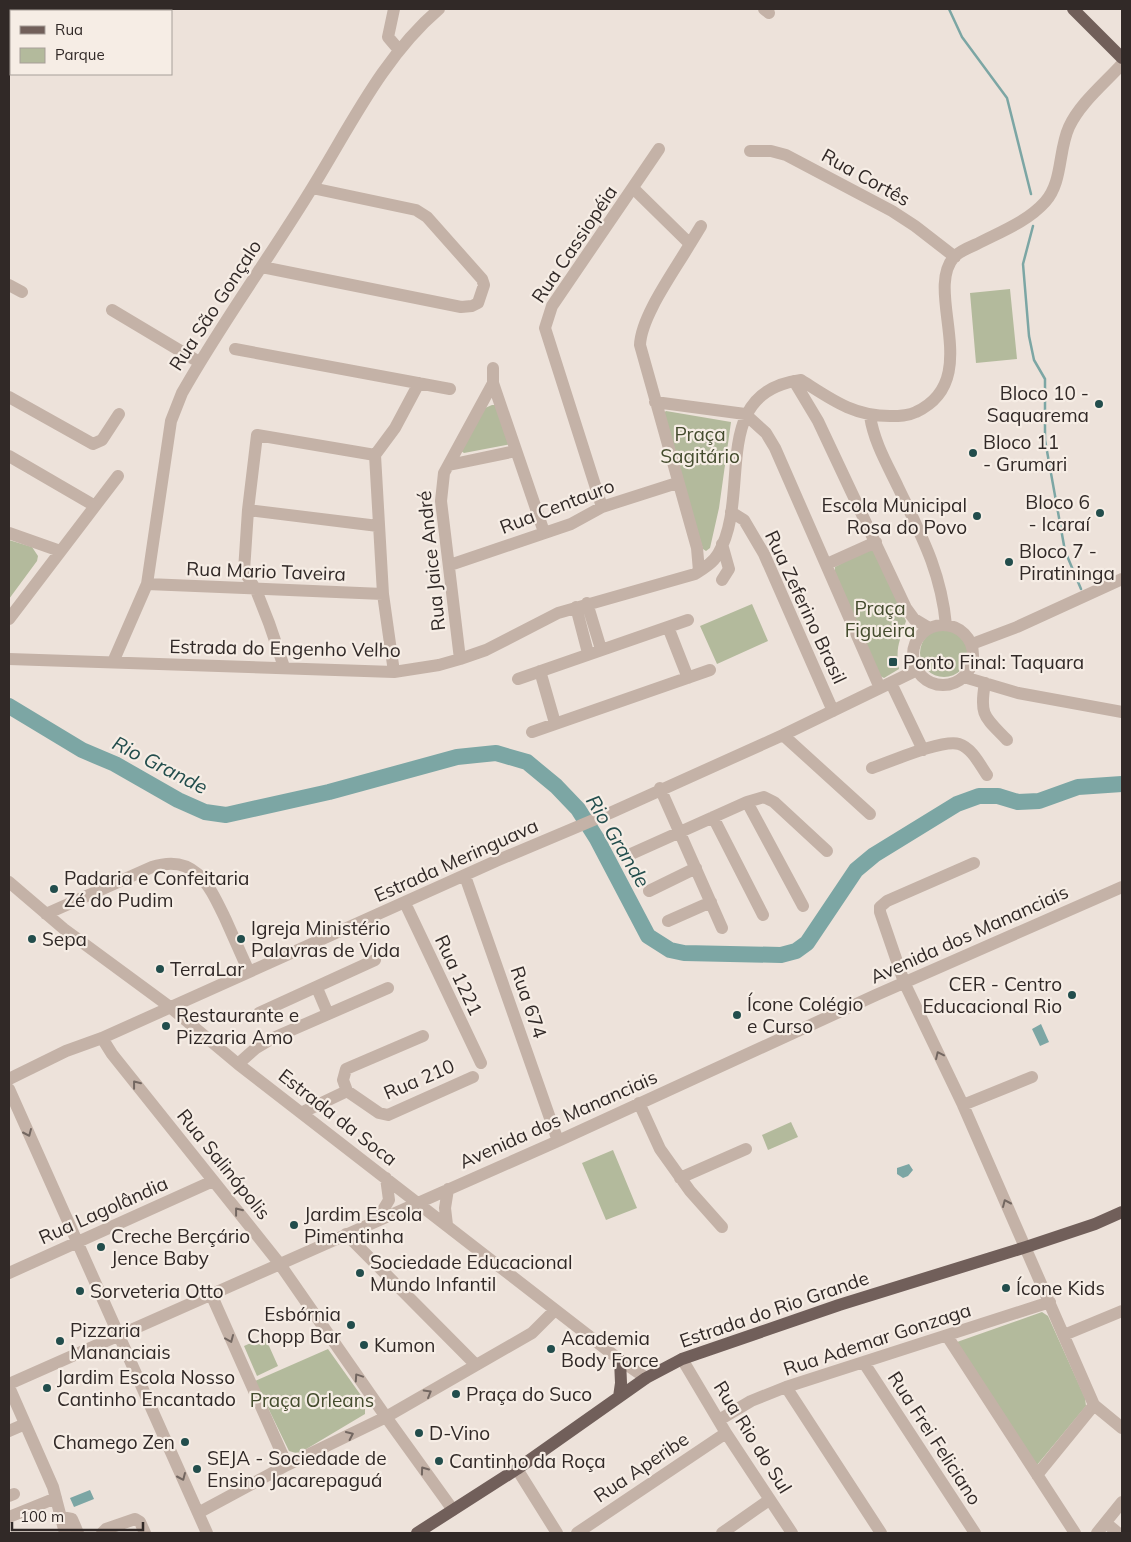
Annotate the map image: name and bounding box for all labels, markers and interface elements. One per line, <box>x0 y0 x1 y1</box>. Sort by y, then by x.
legend <box>10 10 172 75</box>
text: Rua <box>55 20 83 39</box>
text: Parque <box>55 45 105 64</box>
street label: Rua Cortês <box>818 143 914 211</box>
street label: Rua Cassiopéia <box>526 181 622 307</box>
street label: Rua São Gonçalo <box>164 235 266 375</box>
place label: Bloco 10 - Saquarema <box>987 381 1089 427</box>
marker: Bloco 10 - Saquarema <box>1093 398 1105 410</box>
park label: Praça Sagitário <box>660 422 740 468</box>
place label: Bloco 11 - Grumari <box>983 430 1067 476</box>
marker: Bloco 11 - Grumari <box>967 447 979 459</box>
street label: Rua Centauro <box>496 473 618 539</box>
street label: Rua Jaice André <box>412 490 450 632</box>
place label: Bloco 6 - Icaraí <box>1025 490 1091 536</box>
place label: Escola Municipal Rosa do Povo <box>821 493 967 539</box>
marker: Bloco 6 - Icaraí <box>1094 507 1106 519</box>
marker: Escola Municipal Rosa do Povo <box>971 510 983 522</box>
street label: Rua Zeferino Brasil <box>760 527 852 687</box>
place label: Bloco 7 - Piratininga <box>1019 539 1115 585</box>
street label: Rua Mario Taveira <box>186 556 346 586</box>
marker: Bloco 7 - Piratininga <box>1003 556 1015 568</box>
park label: Praça Figueira <box>845 596 915 642</box>
street label: Estrada do Engenho Velho <box>169 634 401 662</box>
place label: Ponto Final: Taquara <box>903 650 1084 674</box>
marker: Ponto Final: Taquara <box>887 656 899 668</box>
water label: Rio Grande <box>108 730 212 799</box>
water label: Rio Grande <box>581 790 656 892</box>
street label: Estrada Meringuava <box>370 813 542 907</box>
place label: Padaria e Confeitaria Zé do Pudim <box>64 866 249 912</box>
street label: Avenida dos Mananciais <box>866 879 1072 989</box>
marker: Padaria e Confeitaria Zé do Pudim <box>48 883 60 895</box>
place label: Igreja Ministério Palavras de Vida <box>251 916 400 962</box>
place label: Sepa <box>42 927 87 951</box>
street label: Rua 1221 <box>430 931 488 1019</box>
marker: Sepa <box>26 933 38 945</box>
marker: Igreja Ministério Palavras de Vida <box>235 933 247 945</box>
place label: TerraLar <box>170 957 244 981</box>
marker: TerraLar <box>154 963 166 975</box>
street label: Rua 674 <box>505 963 553 1041</box>
place label: CER - Centro Educacional Rio <box>923 972 1062 1018</box>
marker: CER - Centro Educacional Rio <box>1066 989 1078 1001</box>
place label: Ícone Colégio e Curso <box>747 992 863 1038</box>
place label: Restaurante e Pizzaria Amo <box>176 1003 299 1049</box>
marker: Ícone Colégio e Curso <box>731 1009 743 1021</box>
marker: Restaurante e Pizzaria Amo <box>160 1020 172 1032</box>
one-way arrow <box>935 1051 945 1060</box>
street label: Rua 210 <box>380 1053 458 1105</box>
street label: Estrada da Soca <box>274 1063 402 1171</box>
street label: Avenida dos Mananciais <box>455 1064 661 1174</box>
one-way arrow <box>134 1081 142 1090</box>
street label: Rua Salinópolis <box>172 1104 276 1224</box>
one-way arrow <box>22 1128 33 1137</box>
street label: Rua Lagolândia <box>35 1171 171 1249</box>
one-way arrow <box>1002 1199 1013 1208</box>
place label: Jardim Escola Pimentinha <box>304 1202 422 1248</box>
one-way arrow <box>236 1208 244 1217</box>
marker: Jardim Escola Pimentinha <box>288 1219 300 1231</box>
place label: Creche Berçário Jence Baby <box>111 1224 250 1270</box>
marker: Creche Berçário Jence Baby <box>95 1241 107 1253</box>
place label: Sociedade Educacional Mundo Infantil <box>370 1250 572 1296</box>
street label: Estrada do Rio Grande <box>676 1265 872 1353</box>
marker: Sociedade Educacional Mundo Infantil <box>354 1267 366 1279</box>
place label: Ícone Kids <box>1016 1276 1105 1300</box>
place label: Sorveteria Otto <box>90 1279 224 1303</box>
marker: Ícone Kids <box>1000 1282 1012 1294</box>
marker: Sorveteria Otto <box>74 1285 86 1297</box>
street label: Rua Ademar Gonzaga <box>780 1297 974 1381</box>
place label: Esbórnia Chopp Bar <box>247 1302 341 1348</box>
place label: Pizzaria Mananciais <box>70 1318 171 1364</box>
marker: Esbórnia Chopp Bar <box>345 1319 357 1331</box>
place label: Academia Body Force <box>561 1326 659 1372</box>
place label: Kumon <box>374 1333 435 1357</box>
one-way arrow <box>224 1334 235 1343</box>
marker: Pizzaria Mananciais <box>54 1335 66 1347</box>
marker: Kumon <box>358 1339 370 1351</box>
marker: Academia Body Force <box>545 1343 557 1355</box>
place label: Jardim Escola Nosso Cantinho Encantado <box>57 1365 236 1411</box>
street label: Rua Frei Feliciano <box>883 1367 987 1509</box>
one-way arrow <box>355 1373 364 1383</box>
street label: Rua Rio do Sul <box>709 1376 797 1498</box>
marker: Jardim Escola Nosso Cantinho Encantado <box>41 1382 53 1394</box>
place label: Praça do Suco <box>466 1382 592 1406</box>
park label: Praça Orleans <box>250 1388 374 1412</box>
marker: Praça do Suco <box>450 1388 462 1400</box>
one-way arrow <box>422 1389 431 1399</box>
place label: D-Vino <box>429 1421 490 1445</box>
street label: Rua Aperibe <box>589 1426 693 1508</box>
marker: D-Vino <box>413 1427 425 1439</box>
place label: Chamego Zen <box>53 1430 175 1454</box>
one-way arrow <box>345 1431 354 1441</box>
marker: Chamego Zen <box>179 1436 191 1448</box>
place label: SEJA - Sociedade de Ensino Jacarepaguá <box>207 1446 387 1492</box>
place label: Cantinho da Roça <box>449 1449 606 1473</box>
marker: Cantinho da Roça <box>433 1455 445 1467</box>
marker: SEJA - Sociedade de Ensino Jacarepaguá <box>191 1463 203 1475</box>
one-way arrow <box>422 1467 430 1476</box>
one-way arrow <box>175 1472 186 1481</box>
scale bar <box>12 1500 144 1532</box>
text: 100 m <box>20 1507 64 1526</box>

